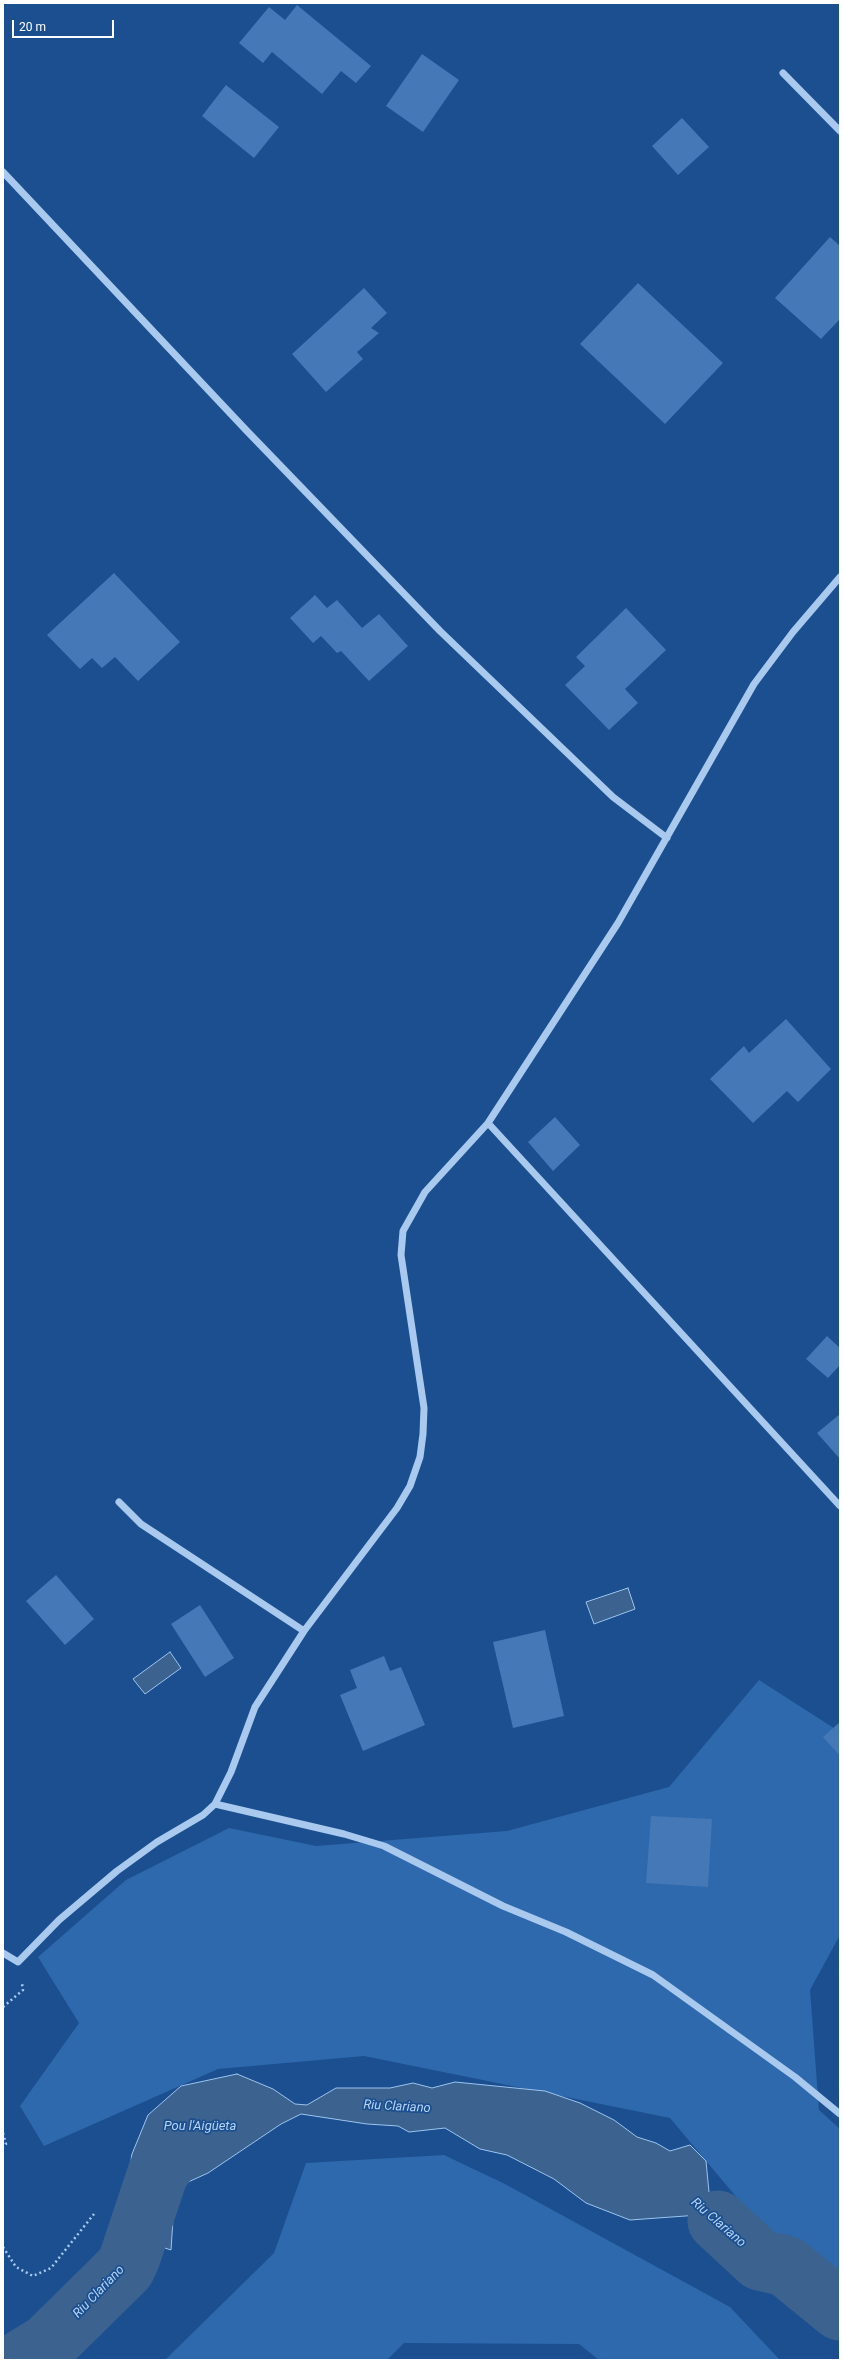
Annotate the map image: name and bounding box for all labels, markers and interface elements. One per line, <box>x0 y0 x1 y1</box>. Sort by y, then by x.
scale bar <box>14 12 116 38</box>
text: 20 m <box>19 20 46 34</box>
water label: Riu Clariano <box>363 2097 431 2117</box>
water label: Pou l'Aigüeta <box>164 2119 236 2135</box>
water label: Riu Clariano <box>687 2195 749 2251</box>
water label: Riu Clariano <box>70 2262 128 2322</box>

